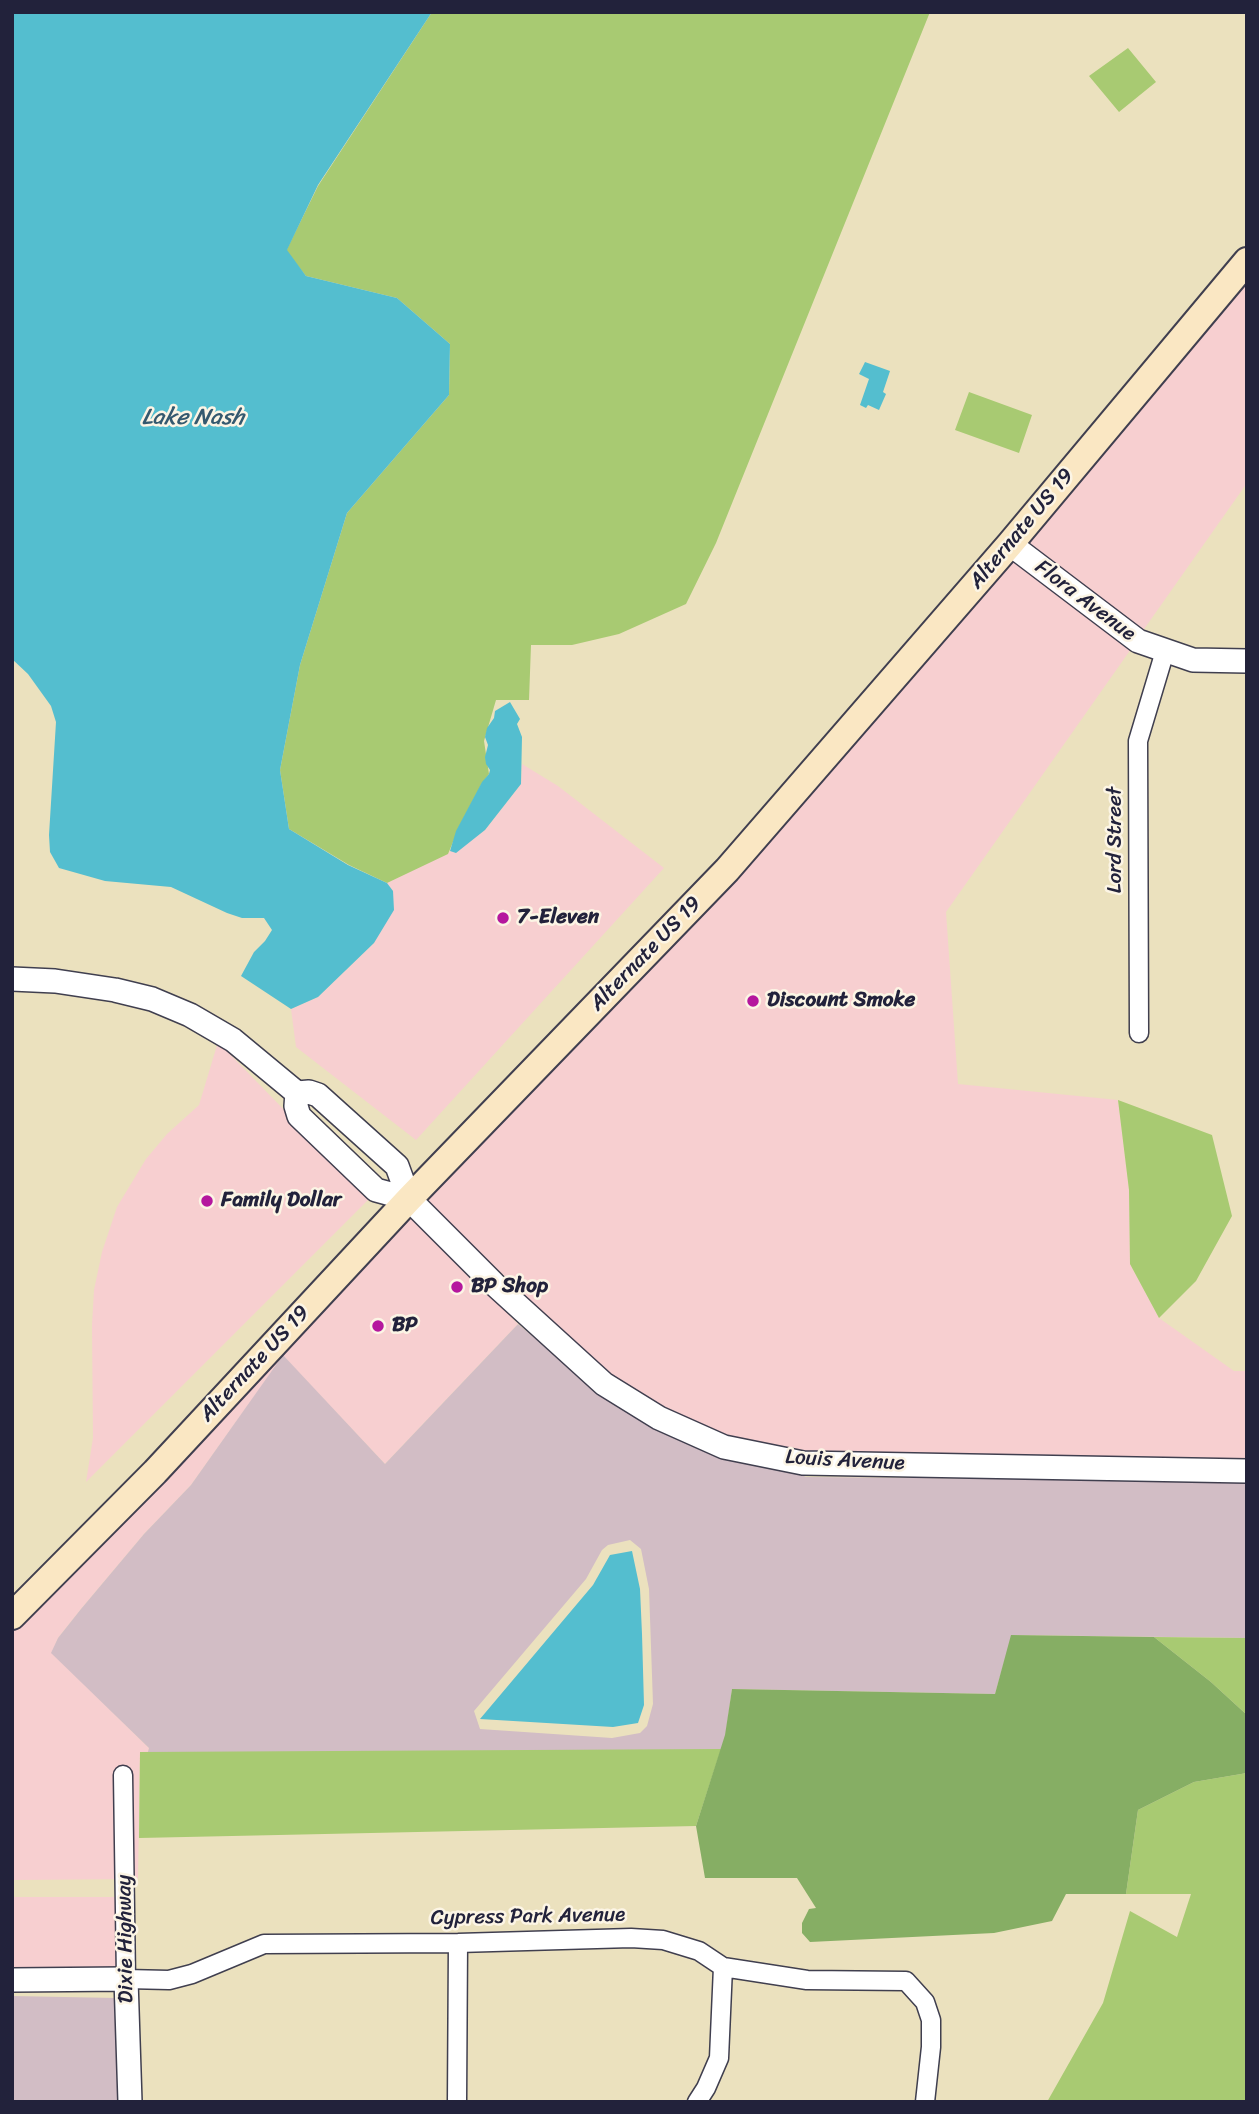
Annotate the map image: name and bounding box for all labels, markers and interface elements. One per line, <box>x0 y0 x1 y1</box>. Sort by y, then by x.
water label: Lake Nash <box>142 404 244 432</box>
street label: Alternate US 19 <box>964 464 1080 594</box>
street label: Flora Avenue <box>1030 555 1140 647</box>
street label: Lord Street <box>1103 787 1129 893</box>
street label: Alternate US 19 <box>585 892 707 1016</box>
place label: 7-Eleven <box>517 905 599 931</box>
marker: 7-Eleven <box>495 910 511 926</box>
place label: Discount Smoke <box>767 988 915 1014</box>
marker: Discount Smoke <box>745 993 761 1009</box>
place label: Family Dollar <box>221 1188 341 1214</box>
marker: Family Dollar <box>199 1193 215 1209</box>
place label: BP Shop <box>471 1274 548 1300</box>
marker: BP Shop <box>449 1279 465 1295</box>
street label: Alternate US 19 <box>195 1301 315 1427</box>
place label: BP <box>392 1313 418 1339</box>
marker: BP <box>370 1318 386 1334</box>
street label: Louis Avenue <box>785 1445 905 1477</box>
street label: Dixie Highway <box>112 1874 140 2004</box>
street label: Cypress Park Avenue <box>430 1903 626 1931</box>

